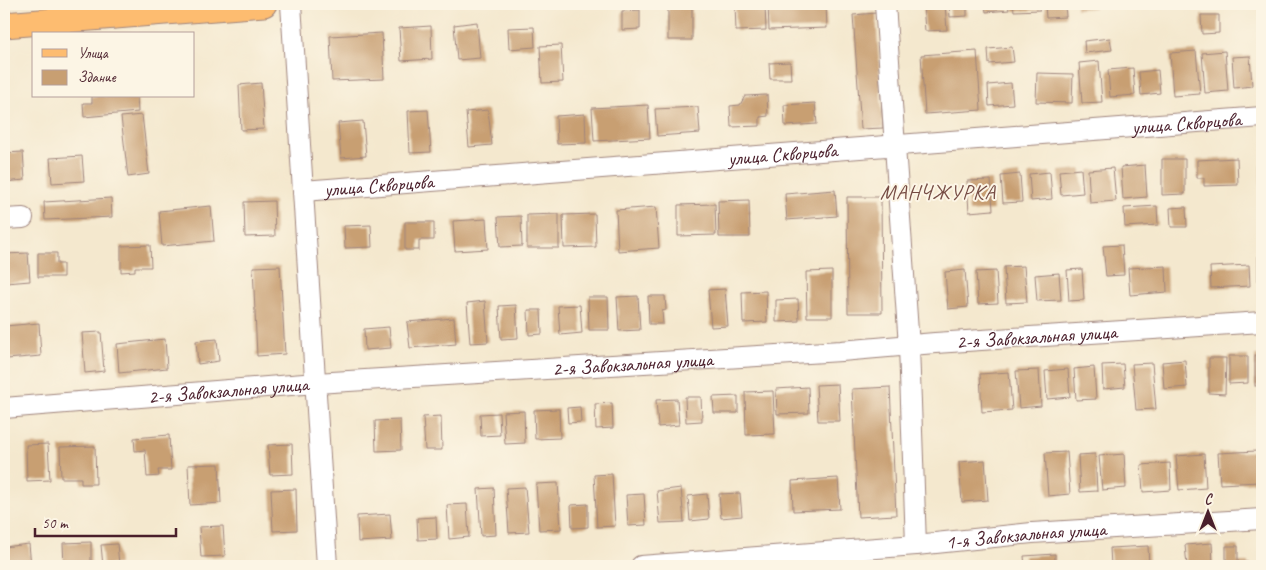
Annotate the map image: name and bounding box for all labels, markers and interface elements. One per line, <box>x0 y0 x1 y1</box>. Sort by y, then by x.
legend <box>32 32 195 98</box>
text: Улица <box>78 44 109 63</box>
text: Здание <box>78 68 117 87</box>
street label: улица Скворцова <box>1130 107 1244 140</box>
street label: улица Скворцова <box>726 138 840 171</box>
street label: улица Скворцова <box>322 169 436 202</box>
district label: МАНЧЖУРКА <box>880 179 997 205</box>
street label: 2-я Завокзальная улица <box>955 319 1119 355</box>
street label: 2-я Завокзальная улица <box>551 347 715 382</box>
street label: 2-я Завокзальная улица <box>147 371 311 409</box>
north arrow <box>1184 488 1234 538</box>
text: С <box>1205 491 1214 508</box>
scale bar <box>35 505 176 537</box>
text: 50 m <box>42 514 69 533</box>
street label: 1-я Завокзальная улица <box>944 516 1108 555</box>

